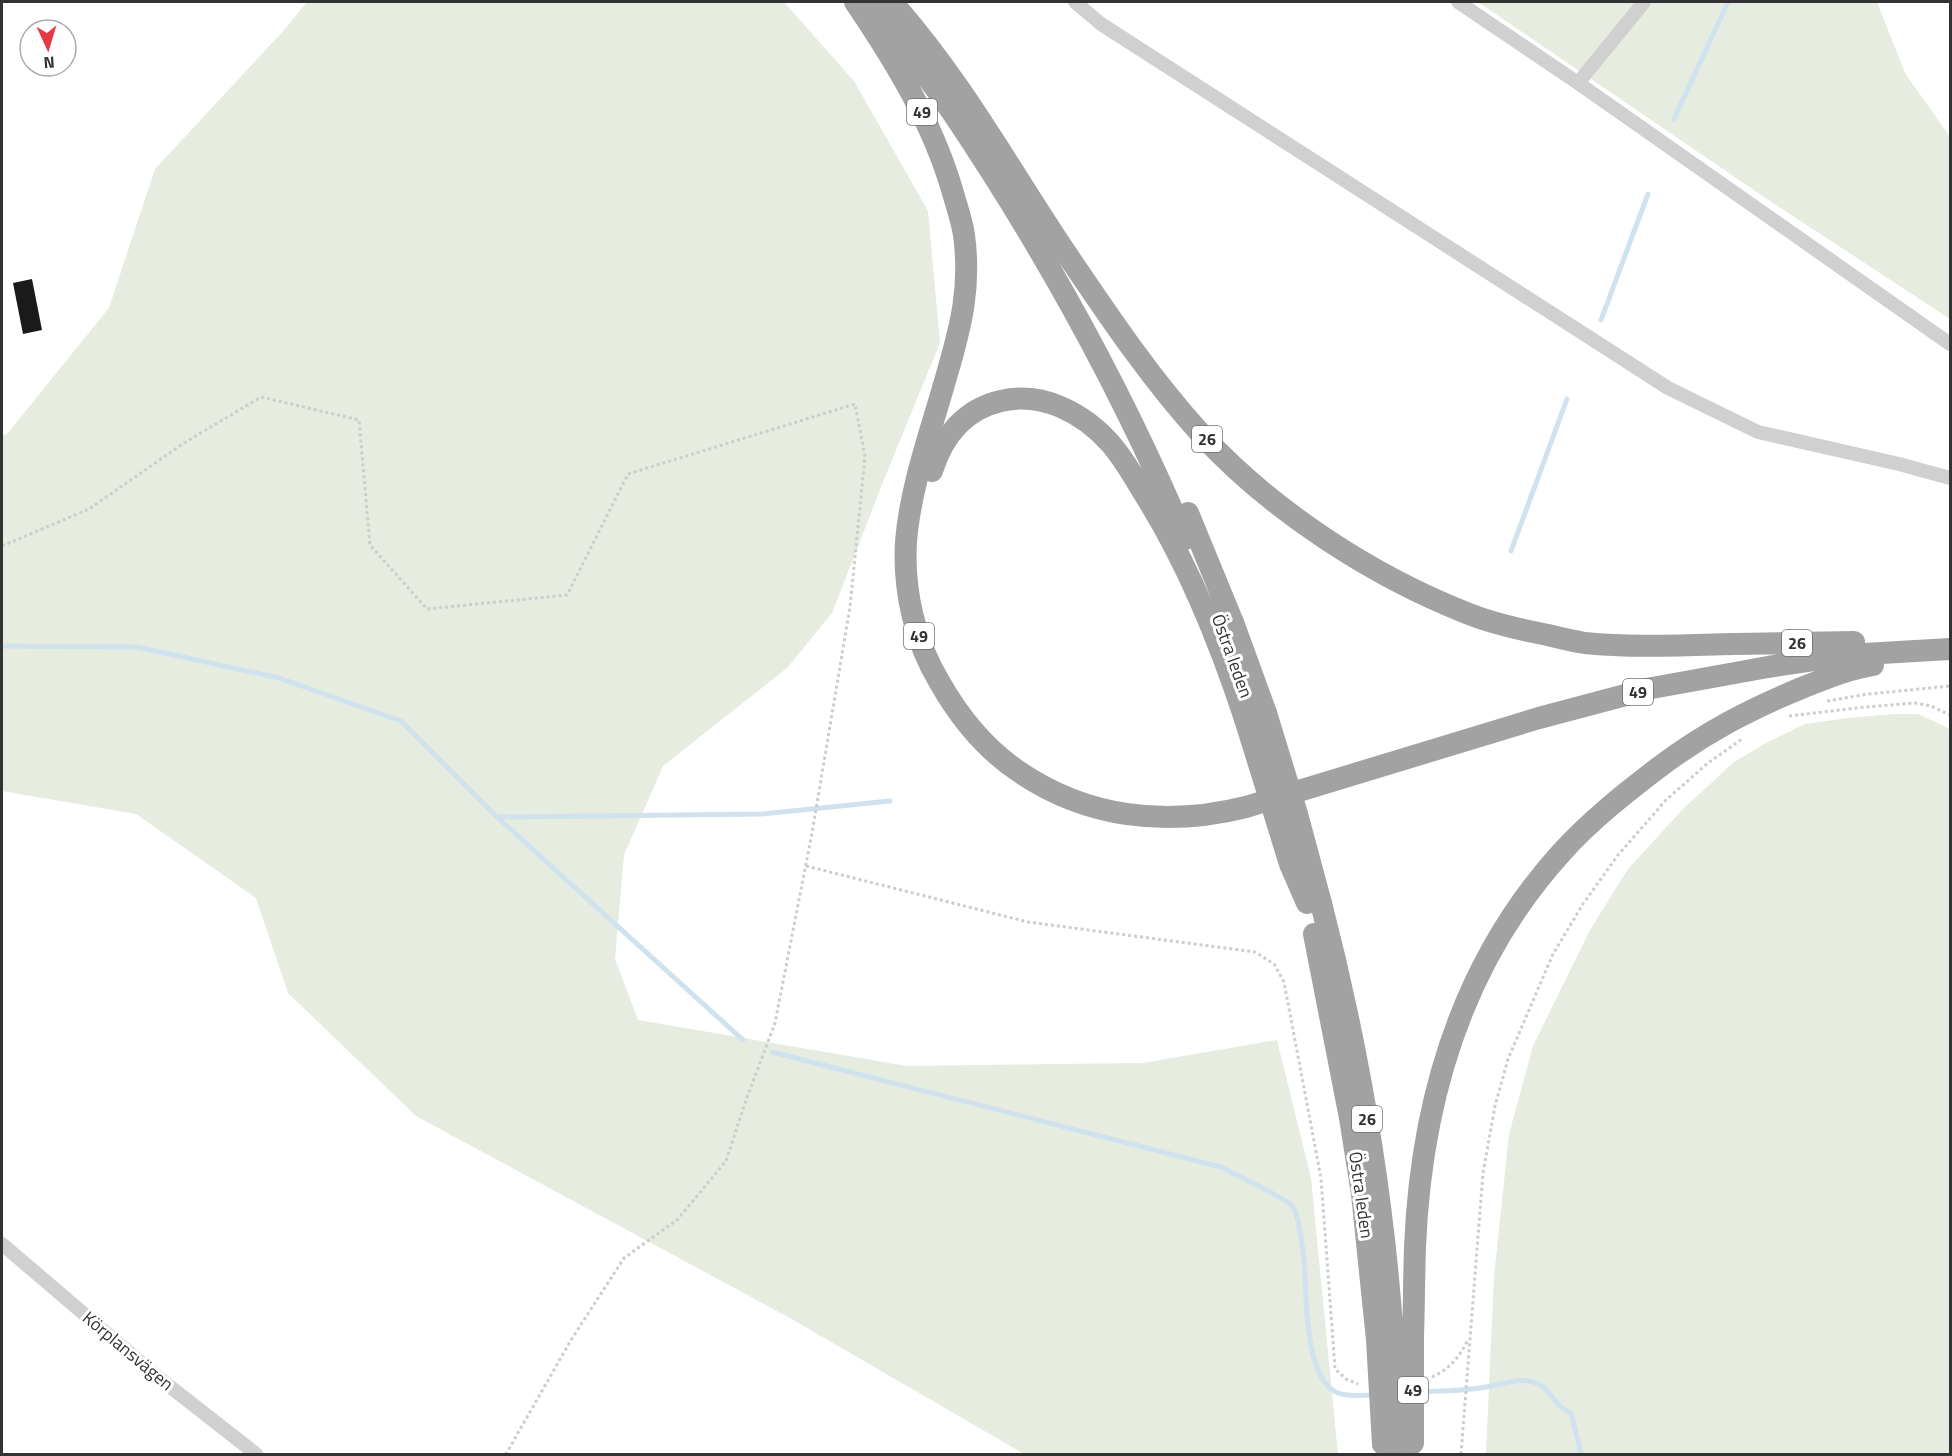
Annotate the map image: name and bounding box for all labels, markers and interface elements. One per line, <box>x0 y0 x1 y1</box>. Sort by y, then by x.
north arrow <box>18 18 78 78</box>
text: N <box>43 51 55 75</box>
road number: 49 <box>907 99 937 125</box>
road number: 26 <box>1192 426 1222 452</box>
street label: Östra leden <box>1205 610 1260 701</box>
road number: 49 <box>904 623 934 649</box>
road number: 26 <box>1782 630 1812 656</box>
road number: 49 <box>1623 679 1653 705</box>
road number: 26 <box>1352 1106 1382 1132</box>
street label: Östra leden <box>1342 1150 1381 1240</box>
street label: Körplansvägen <box>77 1304 180 1397</box>
road number: 49 <box>1398 1377 1428 1403</box>

